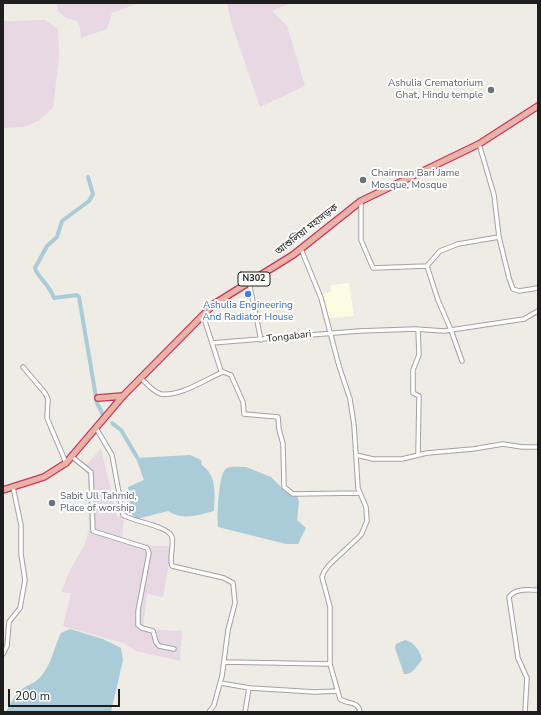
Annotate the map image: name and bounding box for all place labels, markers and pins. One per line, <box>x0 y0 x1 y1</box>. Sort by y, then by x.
place label: Ashulia Crematorium Ghat, Hindu temple <box>388 78 483 102</box>
marker: Ashulia Crematorium Ghat, Hindu temple <box>486 85 496 95</box>
place label: Chairman Bari Jame Mosque, Mosque <box>371 168 460 192</box>
marker: Chairman Bari Jame Mosque, Mosque <box>358 175 368 185</box>
marker: Ashulia Engineering And Radiator House <box>243 289 253 299</box>
place label: Ashulia Engineering And Radiator House <box>203 300 293 324</box>
place label: Sabit Ull Tahmid, Place of worship <box>60 491 137 514</box>
marker: Sabit Ull Tahmid, Place of worship <box>47 498 57 508</box>

